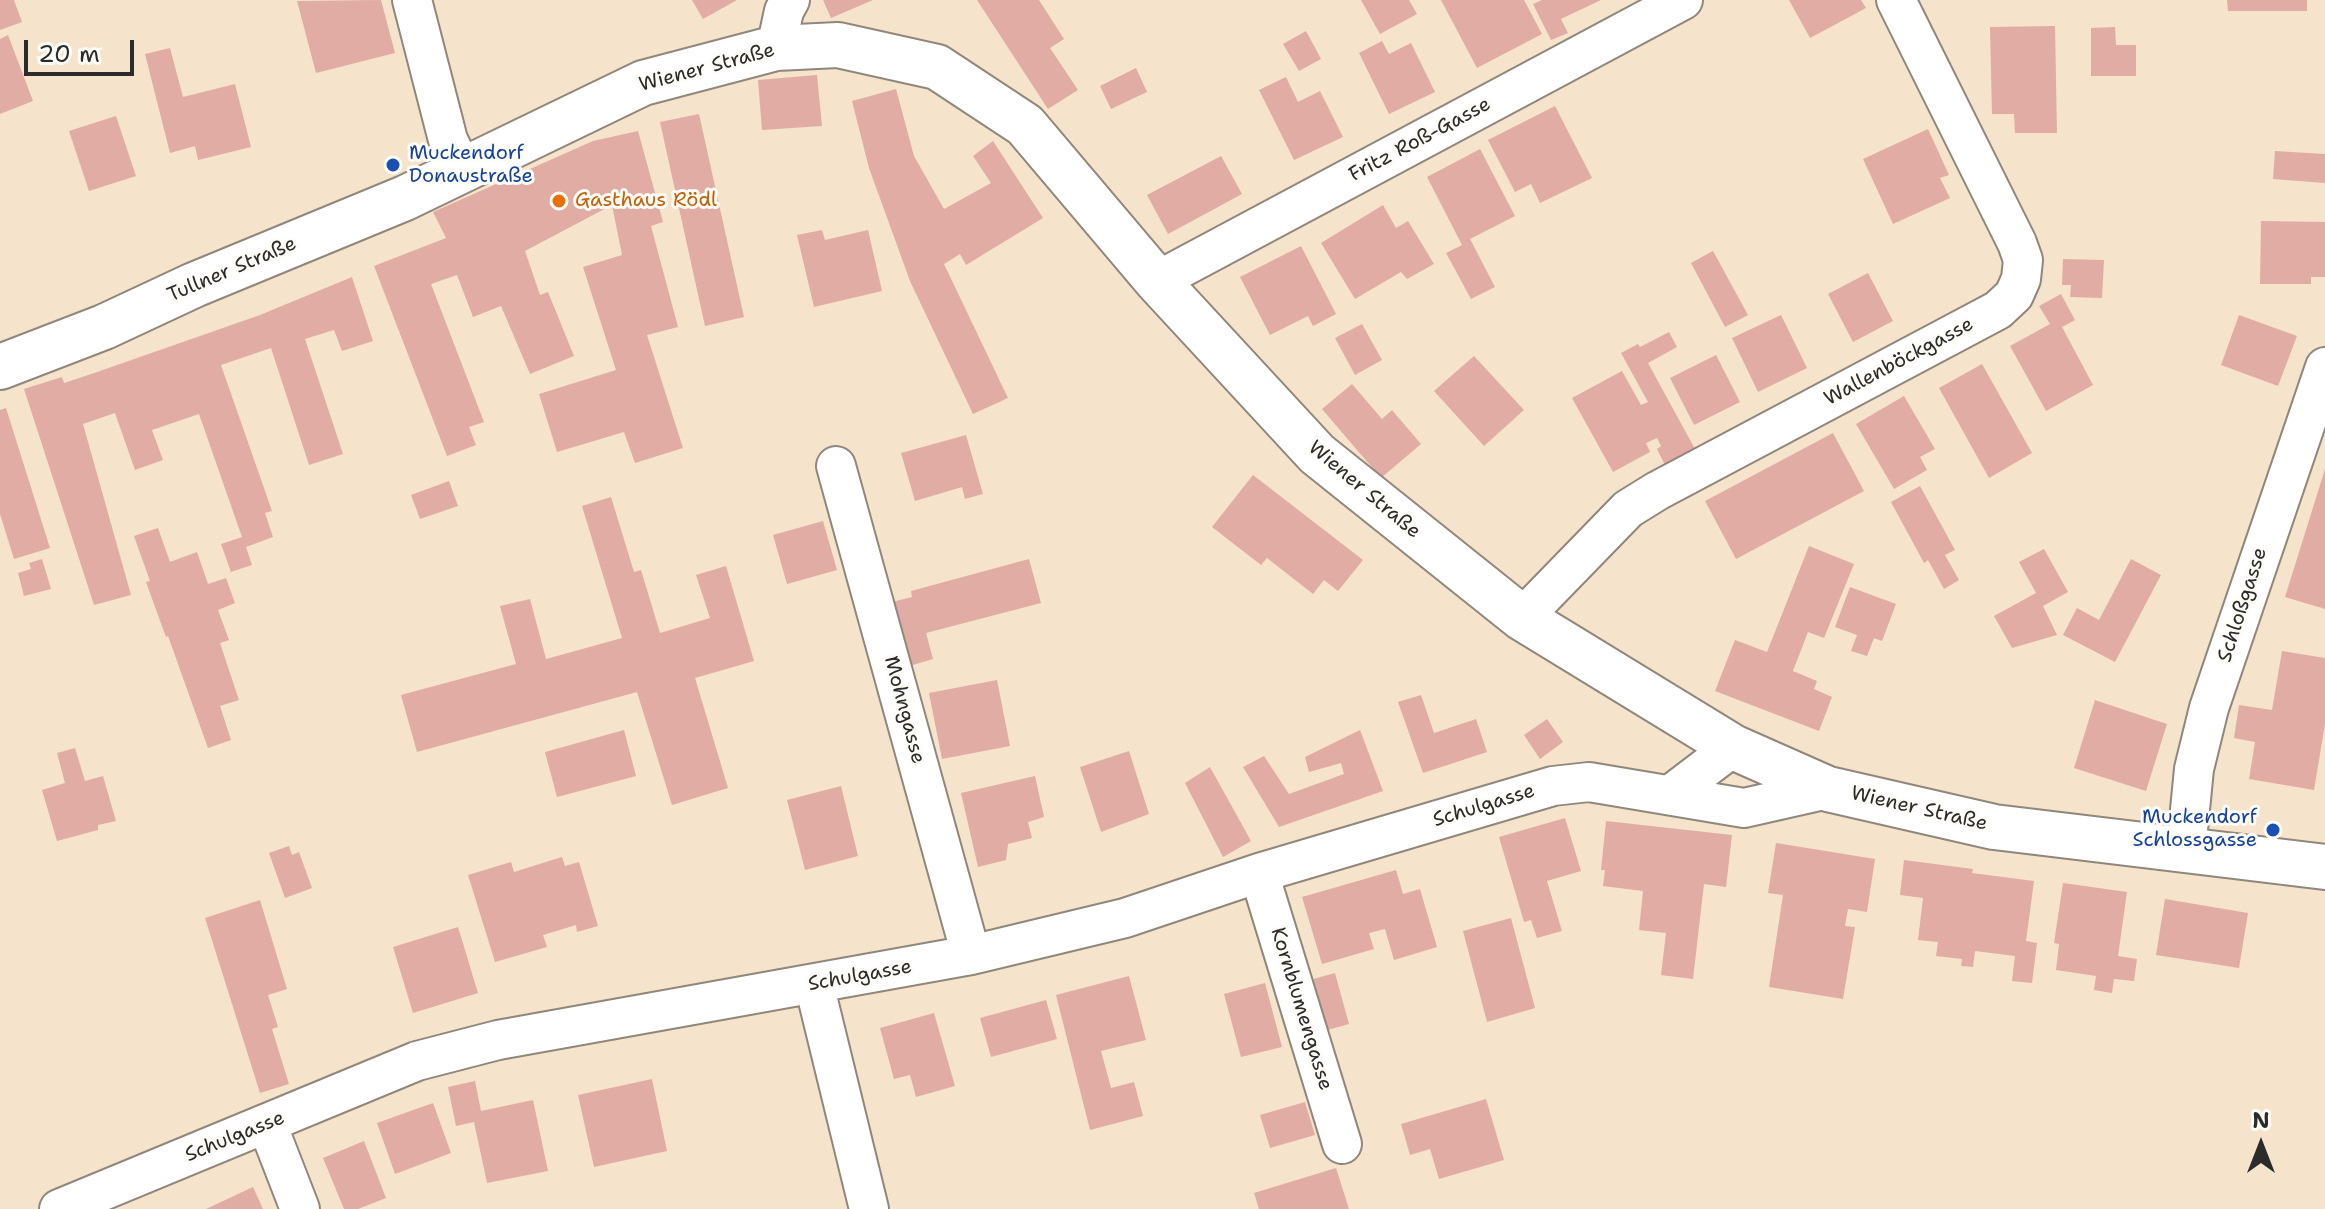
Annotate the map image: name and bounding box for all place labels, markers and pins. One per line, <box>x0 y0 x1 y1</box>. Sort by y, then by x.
place label: Muckendorf Donaustraße <box>409 142 533 189</box>
marker: Muckendorf Donaustraße <box>384 156 402 174</box>
place label: Gasthaus Rödl <box>575 189 717 213</box>
marker: Gasthaus Rödl <box>550 192 568 210</box>
place label: Muckendorf Schlossgasse <box>2133 806 2257 853</box>
marker: Muckendorf Schlossgasse <box>2264 821 2282 839</box>

